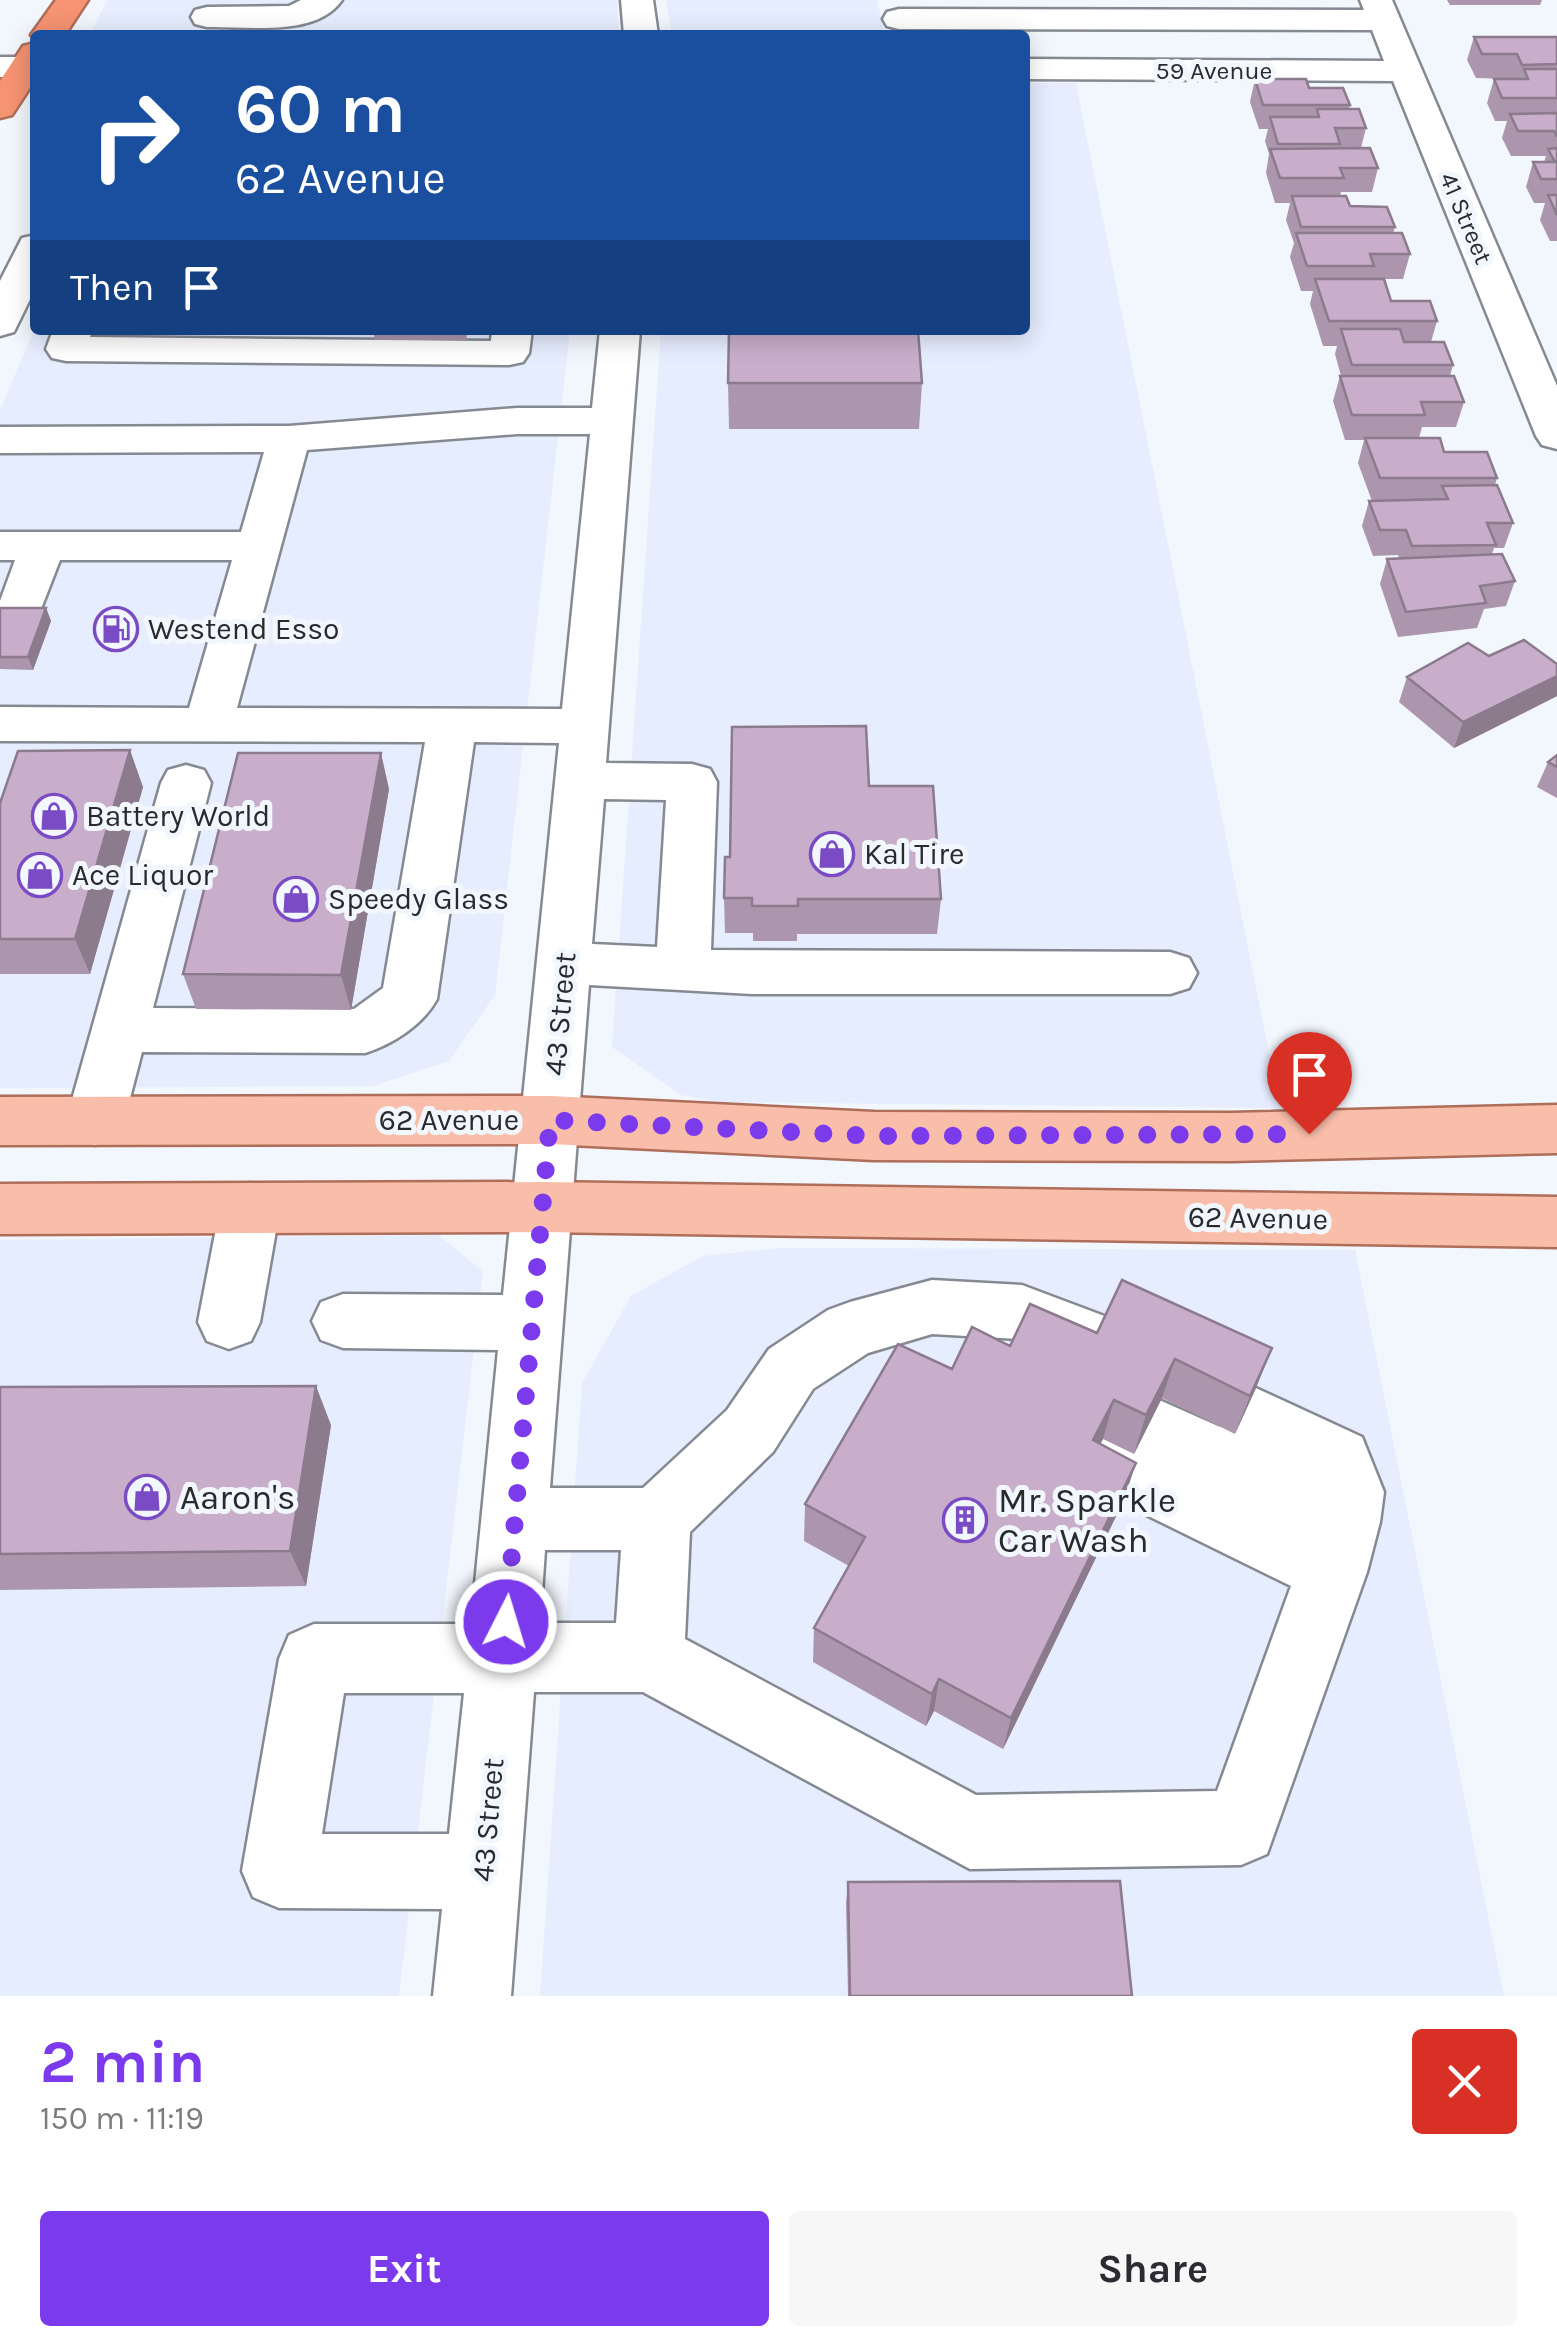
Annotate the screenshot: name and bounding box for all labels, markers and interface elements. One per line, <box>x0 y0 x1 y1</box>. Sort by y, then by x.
street label: 59 Avenue <box>1156 56 1272 85</box>
text: 60 m <box>235 68 406 150</box>
icon: right <box>70 70 200 200</box>
text: 62 Avenue <box>235 152 446 204</box>
street label: 41 Street <box>1434 168 1498 268</box>
icon: arrive <box>174 260 229 315</box>
text: Then <box>70 265 154 310</box>
fuel station icon: Westend Esso <box>93 606 139 652</box>
place label: Westend Esso <box>148 611 340 647</box>
shop icon: Battery World <box>31 793 77 839</box>
place label: Battery World <box>86 798 270 834</box>
shop icon: Kal Tire <box>809 831 855 877</box>
place label: Kal Tire <box>864 836 964 872</box>
shop icon: Ace Liquor <box>17 852 63 898</box>
place label: Ace Liquor <box>72 857 213 893</box>
shop icon: Speedy Glass <box>273 876 319 922</box>
place label: Speedy Glass <box>328 881 509 917</box>
street label: 43 Street <box>537 951 583 1077</box>
pin <box>1267 1032 1352 1135</box>
icon: arrive <box>1282 1047 1337 1102</box>
street label: 62 Avenue <box>379 1102 519 1138</box>
street label: 62 Avenue <box>1187 1199 1329 1237</box>
shop icon: Aaron's <box>124 1474 170 1520</box>
place label: Aaron's <box>180 1477 295 1518</box>
place label: Mr. Sparkle Car Wash <box>998 1480 1176 1561</box>
building icon: Mr. Sparkle Car Wash <box>942 1497 988 1543</box>
position arrow <box>454 1570 558 1674</box>
street label: 43 Street <box>465 1757 511 1883</box>
text: 2 min <box>40 2027 205 2097</box>
button: close <box>1412 2029 1517 2134</box>
text: 150 m · 11:19 <box>40 2100 204 2137</box>
button: Exit <box>40 2211 769 2326</box>
button: Share <box>789 2211 1517 2326</box>

